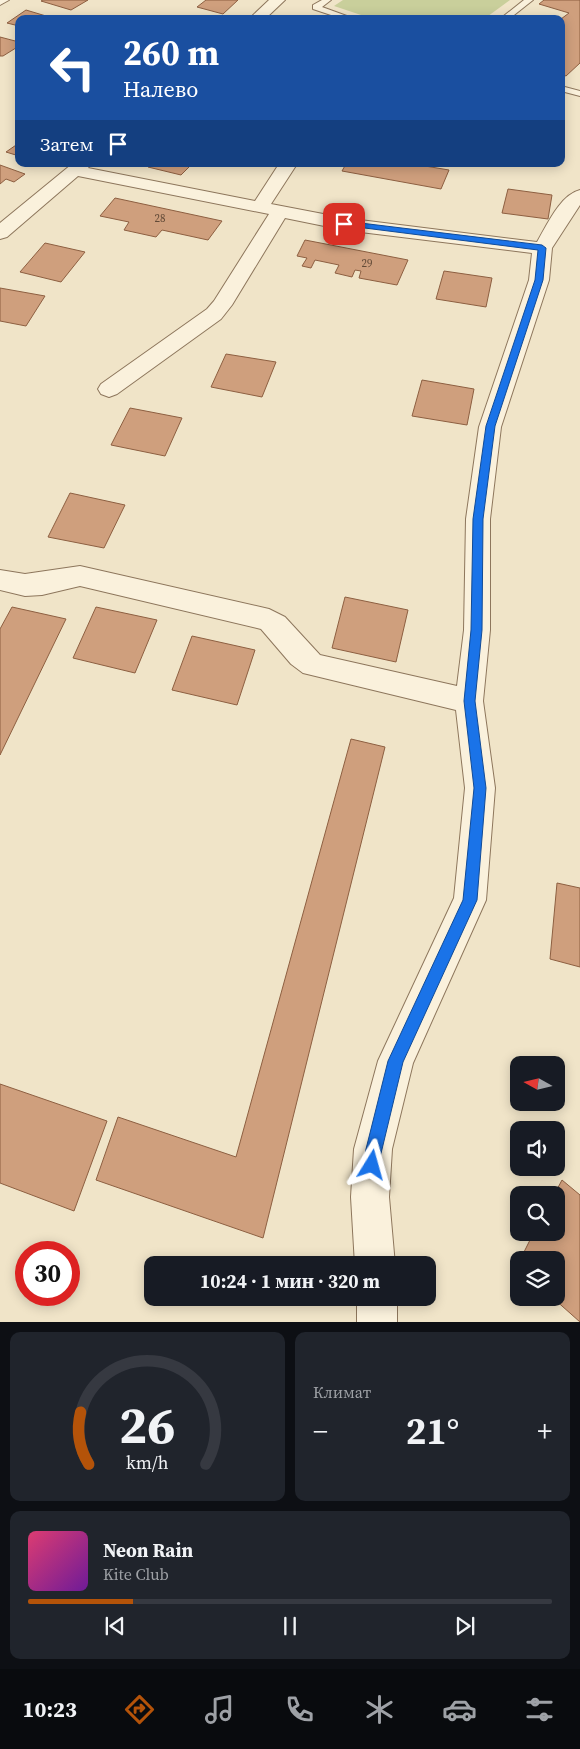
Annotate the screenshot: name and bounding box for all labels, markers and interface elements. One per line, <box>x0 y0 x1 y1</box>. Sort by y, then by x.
text: 260 m <box>123 29 219 77</box>
icon: left <box>40 35 105 100</box>
text: Налево <box>123 74 198 104</box>
icon: arrive <box>104 130 132 158</box>
text: Затем <box>40 131 94 157</box>
pin <box>323 203 365 245</box>
icon: arrive <box>330 210 358 238</box>
house number: 28 <box>155 211 166 226</box>
house number: 29 <box>362 256 373 271</box>
north arrow <box>510 1056 565 1111</box>
map controls <box>510 1056 565 1306</box>
button: sound <box>510 1121 565 1176</box>
position arrow <box>345 1138 397 1190</box>
button: search <box>510 1186 565 1241</box>
speed limit sign: 30 <box>15 1241 80 1306</box>
button: layers <box>510 1251 565 1306</box>
text: 10:24 · 1 мин · 320 m <box>200 1268 380 1294</box>
text: Климат <box>313 1381 371 1403</box>
text: 26 <box>119 1389 176 1460</box>
text: 21° <box>406 1405 459 1457</box>
text: − <box>313 1412 328 1450</box>
text: + <box>537 1412 552 1450</box>
text: km/h <box>126 1450 169 1475</box>
text: Neon Rain <box>103 1537 193 1563</box>
text: Kite Club <box>103 1563 169 1585</box>
icon: previous <box>101 1612 129 1640</box>
icon: pause <box>276 1612 304 1640</box>
icon: next <box>451 1612 479 1640</box>
icon: directions <box>122 1692 157 1727</box>
icon: music <box>202 1692 237 1727</box>
icon: phone <box>282 1692 317 1727</box>
icon: climate <box>362 1692 397 1727</box>
icon: car <box>442 1692 477 1727</box>
icon: filters <box>522 1692 557 1727</box>
text: 10:23 <box>23 1694 77 1724</box>

